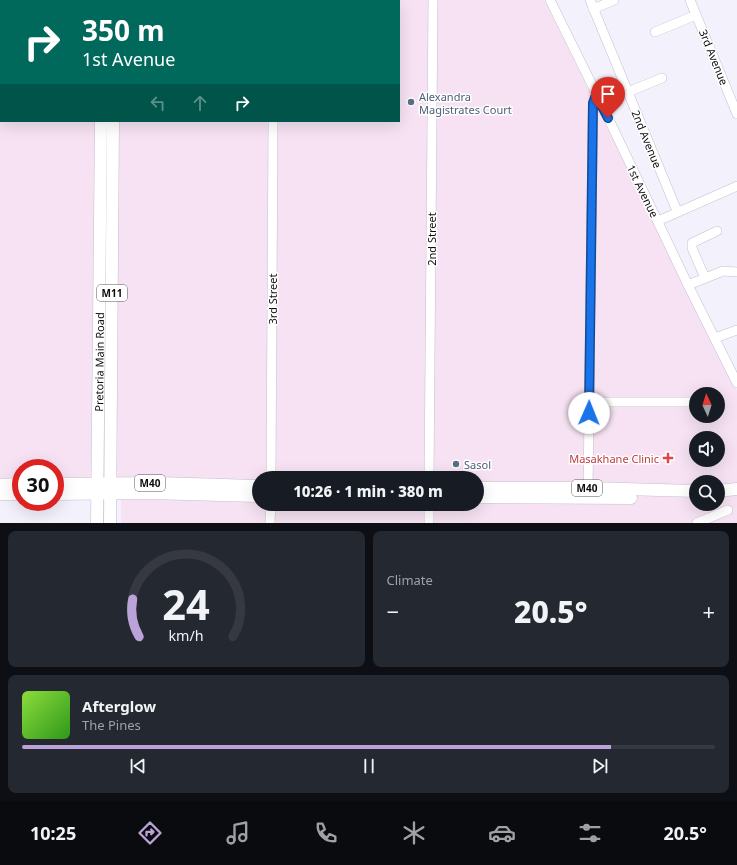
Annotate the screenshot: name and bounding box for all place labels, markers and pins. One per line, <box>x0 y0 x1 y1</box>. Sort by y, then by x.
pin <box>591 77 625 118</box>
place label: Alexandra Magistrates Court <box>419 89 512 117</box>
marker: Alexandra Magistrates Court <box>406 97 416 107</box>
place label: Masakhane Clinic <box>569 451 659 466</box>
marker: Masakhane Clinic <box>662 452 674 464</box>
place label: Sasol <box>464 457 491 472</box>
marker: Sasol <box>451 459 461 469</box>

